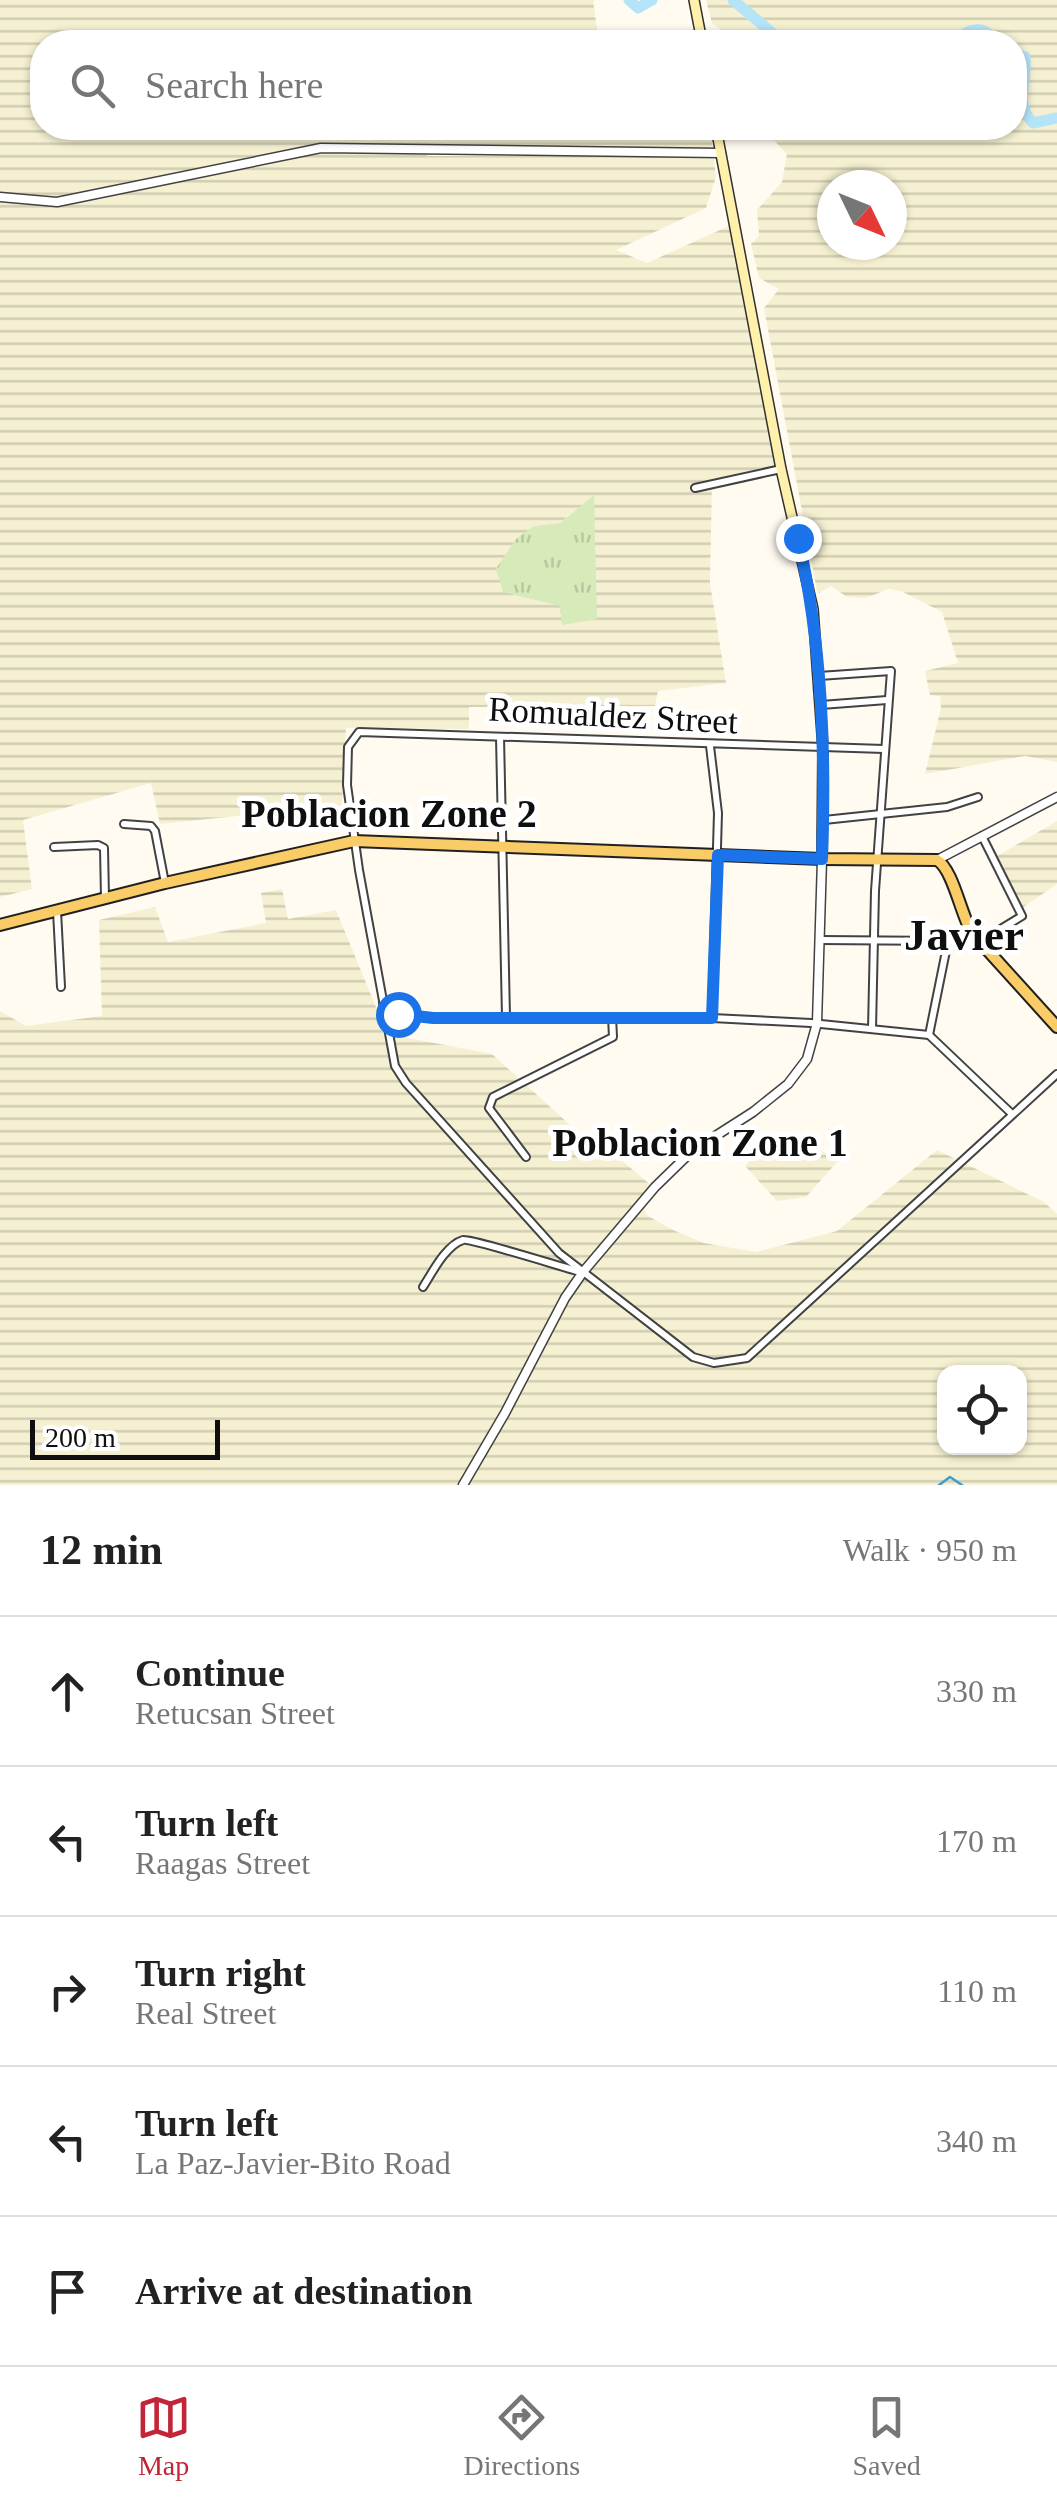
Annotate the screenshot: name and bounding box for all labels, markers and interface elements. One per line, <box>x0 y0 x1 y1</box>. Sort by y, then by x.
search box <box>30 30 1027 140</box>
icon: search <box>65 58 120 113</box>
text: Search here <box>145 64 323 106</box>
north arrow <box>817 170 907 260</box>
route end <box>776 516 822 562</box>
street label: Romualdez Street <box>487 689 739 742</box>
district label: Poblacion Zone 2 <box>241 791 537 836</box>
district label: Javier <box>904 910 1024 960</box>
route start <box>376 992 422 1038</box>
district label: Poblacion Zone 1 <box>552 1120 848 1165</box>
map controls <box>937 1365 1027 1455</box>
button: locate <box>937 1365 1027 1455</box>
scale bar <box>30 1415 220 1460</box>
text: 200 m <box>45 1422 116 1453</box>
text: 12 min <box>40 1527 163 1573</box>
text: Walk · 950 m <box>843 1532 1017 1568</box>
text: Continue <box>135 1652 285 1694</box>
icon: ahead <box>40 1664 95 1719</box>
text: 330 m <box>936 1673 1017 1709</box>
text: Retucsan Street <box>135 1695 335 1731</box>
text: Turn left <box>135 1802 278 1844</box>
icon: left <box>40 1814 95 1869</box>
text: 170 m <box>936 1823 1017 1859</box>
text: Raagas Street <box>135 1845 310 1881</box>
text: Turn right <box>135 1952 306 1994</box>
icon: right <box>40 1964 95 2019</box>
text: 110 m <box>937 1973 1017 2009</box>
text: Real Street <box>135 1995 276 2031</box>
text: Turn left <box>135 2102 278 2144</box>
icon: left <box>40 2114 95 2169</box>
text: 340 m <box>936 2123 1017 2159</box>
text: La Paz-Javier-Bito Road <box>135 2145 451 2181</box>
icon: arrive <box>40 2264 95 2319</box>
text: Arrive at destination <box>135 2270 473 2312</box>
tab: Map <box>136 2390 191 2482</box>
tab: Directions <box>463 2390 580 2482</box>
tab: Saved <box>852 2390 921 2482</box>

